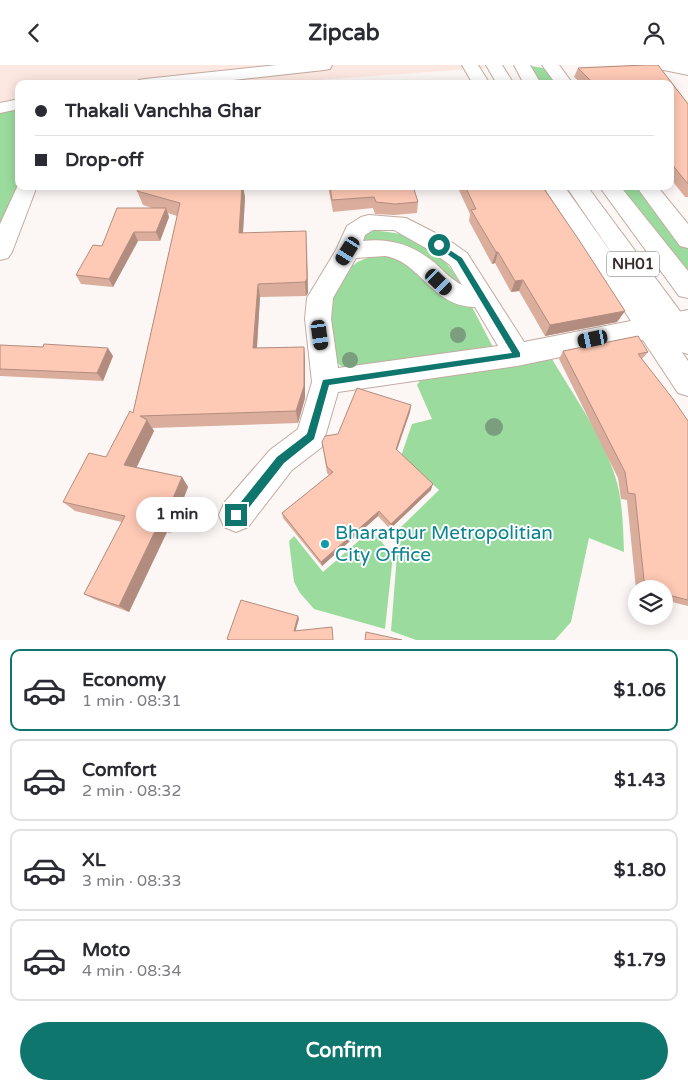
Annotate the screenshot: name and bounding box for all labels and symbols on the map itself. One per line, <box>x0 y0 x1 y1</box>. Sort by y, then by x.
car <box>333 234 362 268</box>
route start <box>428 234 450 256</box>
road number: NH01 <box>607 251 659 277</box>
car <box>422 266 455 298</box>
car <box>310 319 329 351</box>
car <box>576 329 609 349</box>
callout: 1 min <box>136 497 218 533</box>
route end <box>225 504 247 526</box>
place label: Bharatpur Metropolitian City Office <box>335 522 553 566</box>
marker: Bharatpur Metropolitian City Office <box>319 538 331 550</box>

